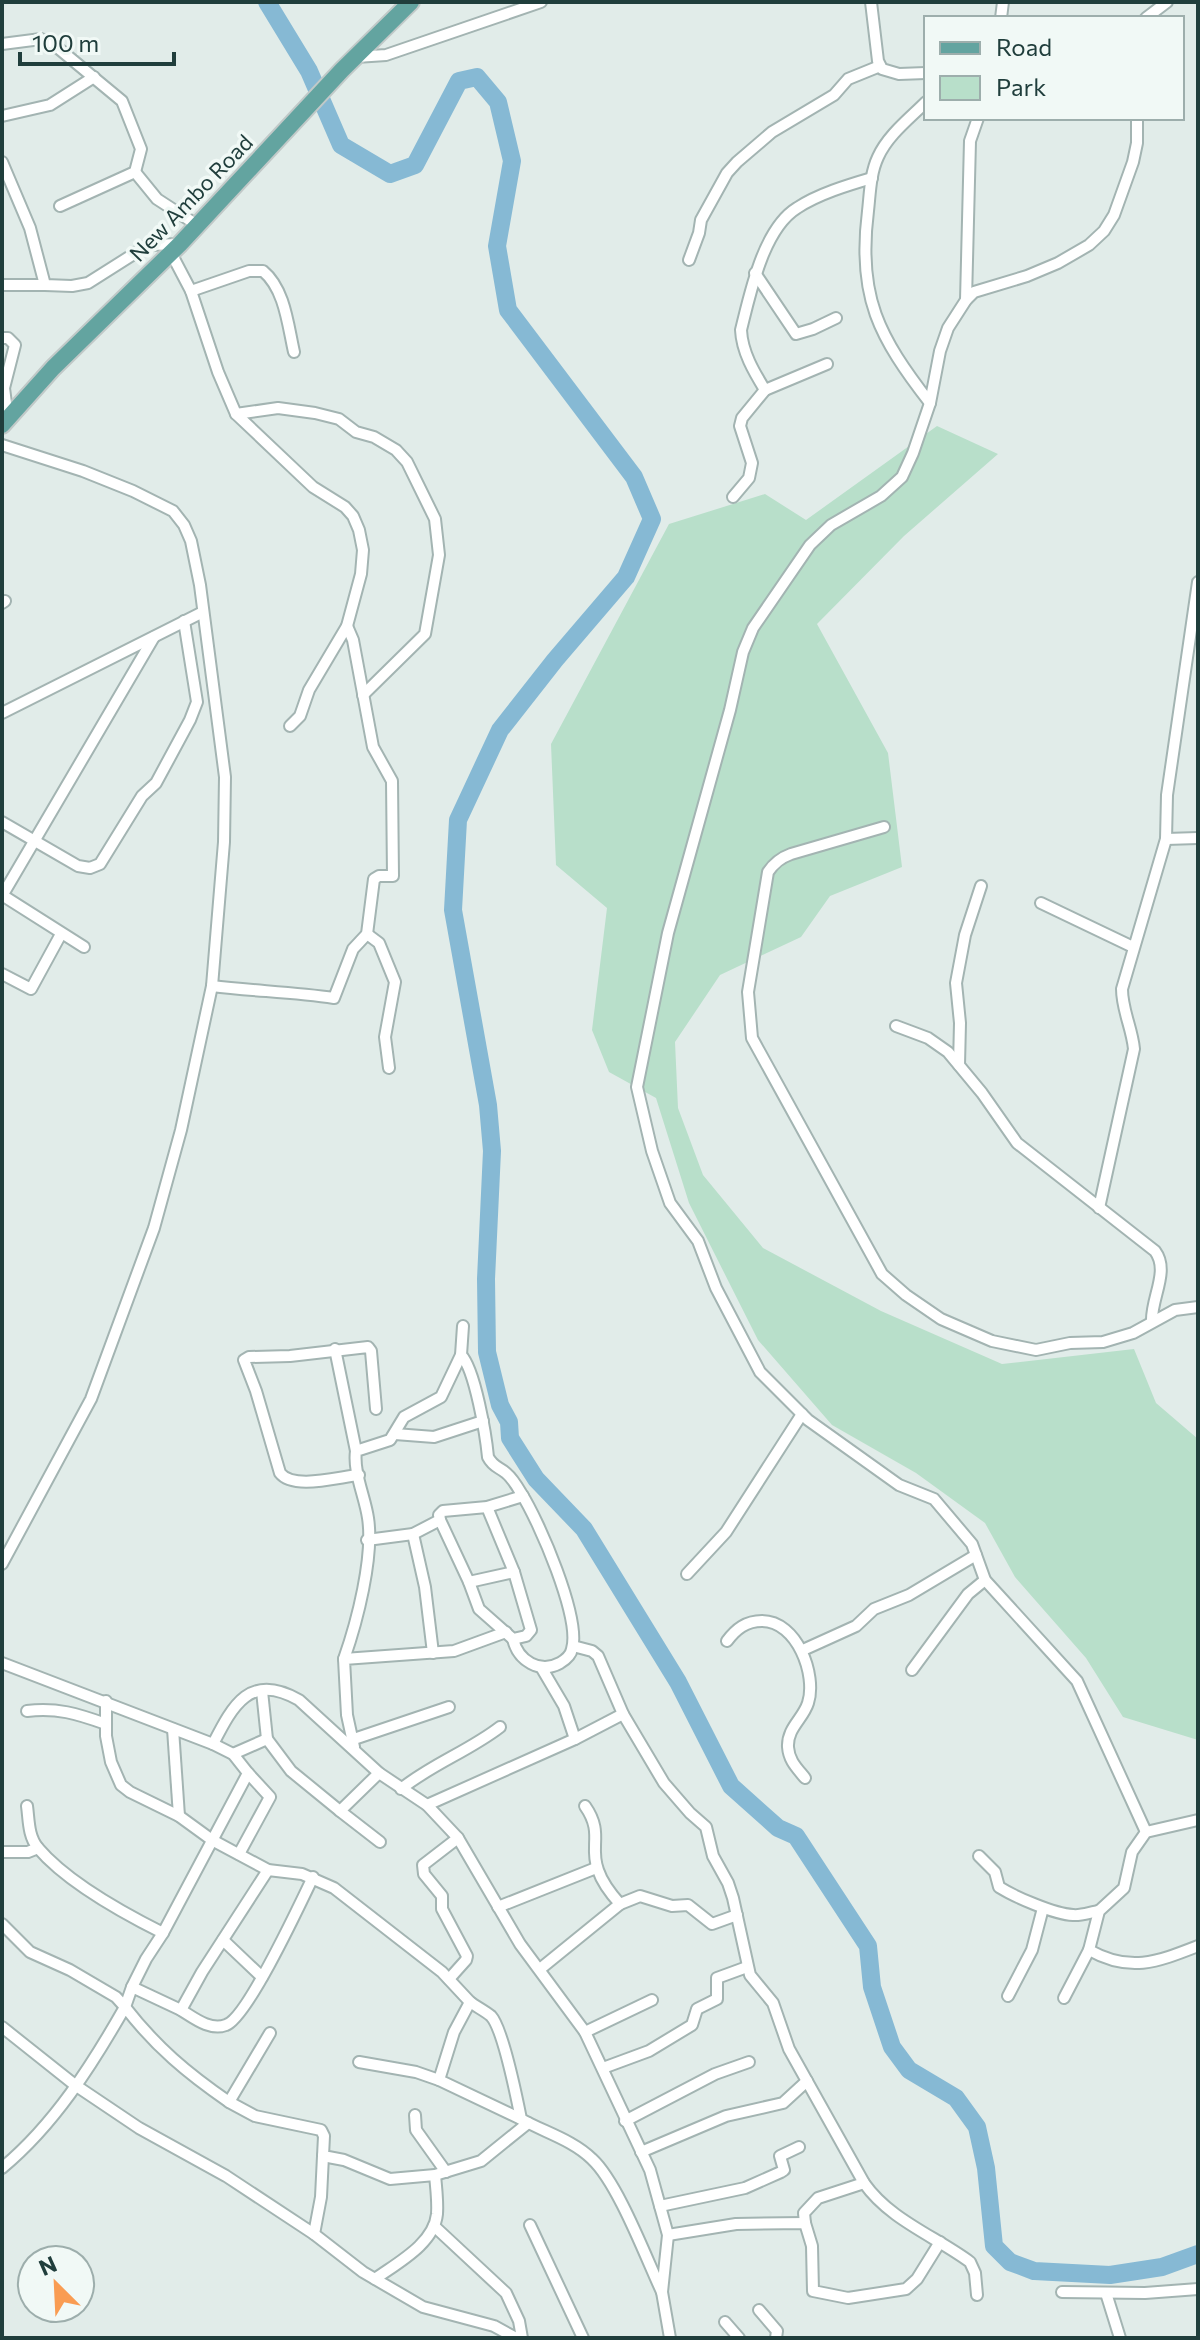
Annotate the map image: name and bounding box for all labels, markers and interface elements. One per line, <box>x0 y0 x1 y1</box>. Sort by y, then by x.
scale bar <box>20 16 174 66</box>
legend <box>924 16 1184 120</box>
text: 100 m <box>32 28 99 57</box>
text: Road <box>996 32 1052 61</box>
text: Park <box>996 72 1046 101</box>
street label: New Ambo Road <box>123 129 258 267</box>
north arrow <box>16 2244 96 2324</box>
text: N <box>35 2250 61 2281</box>

